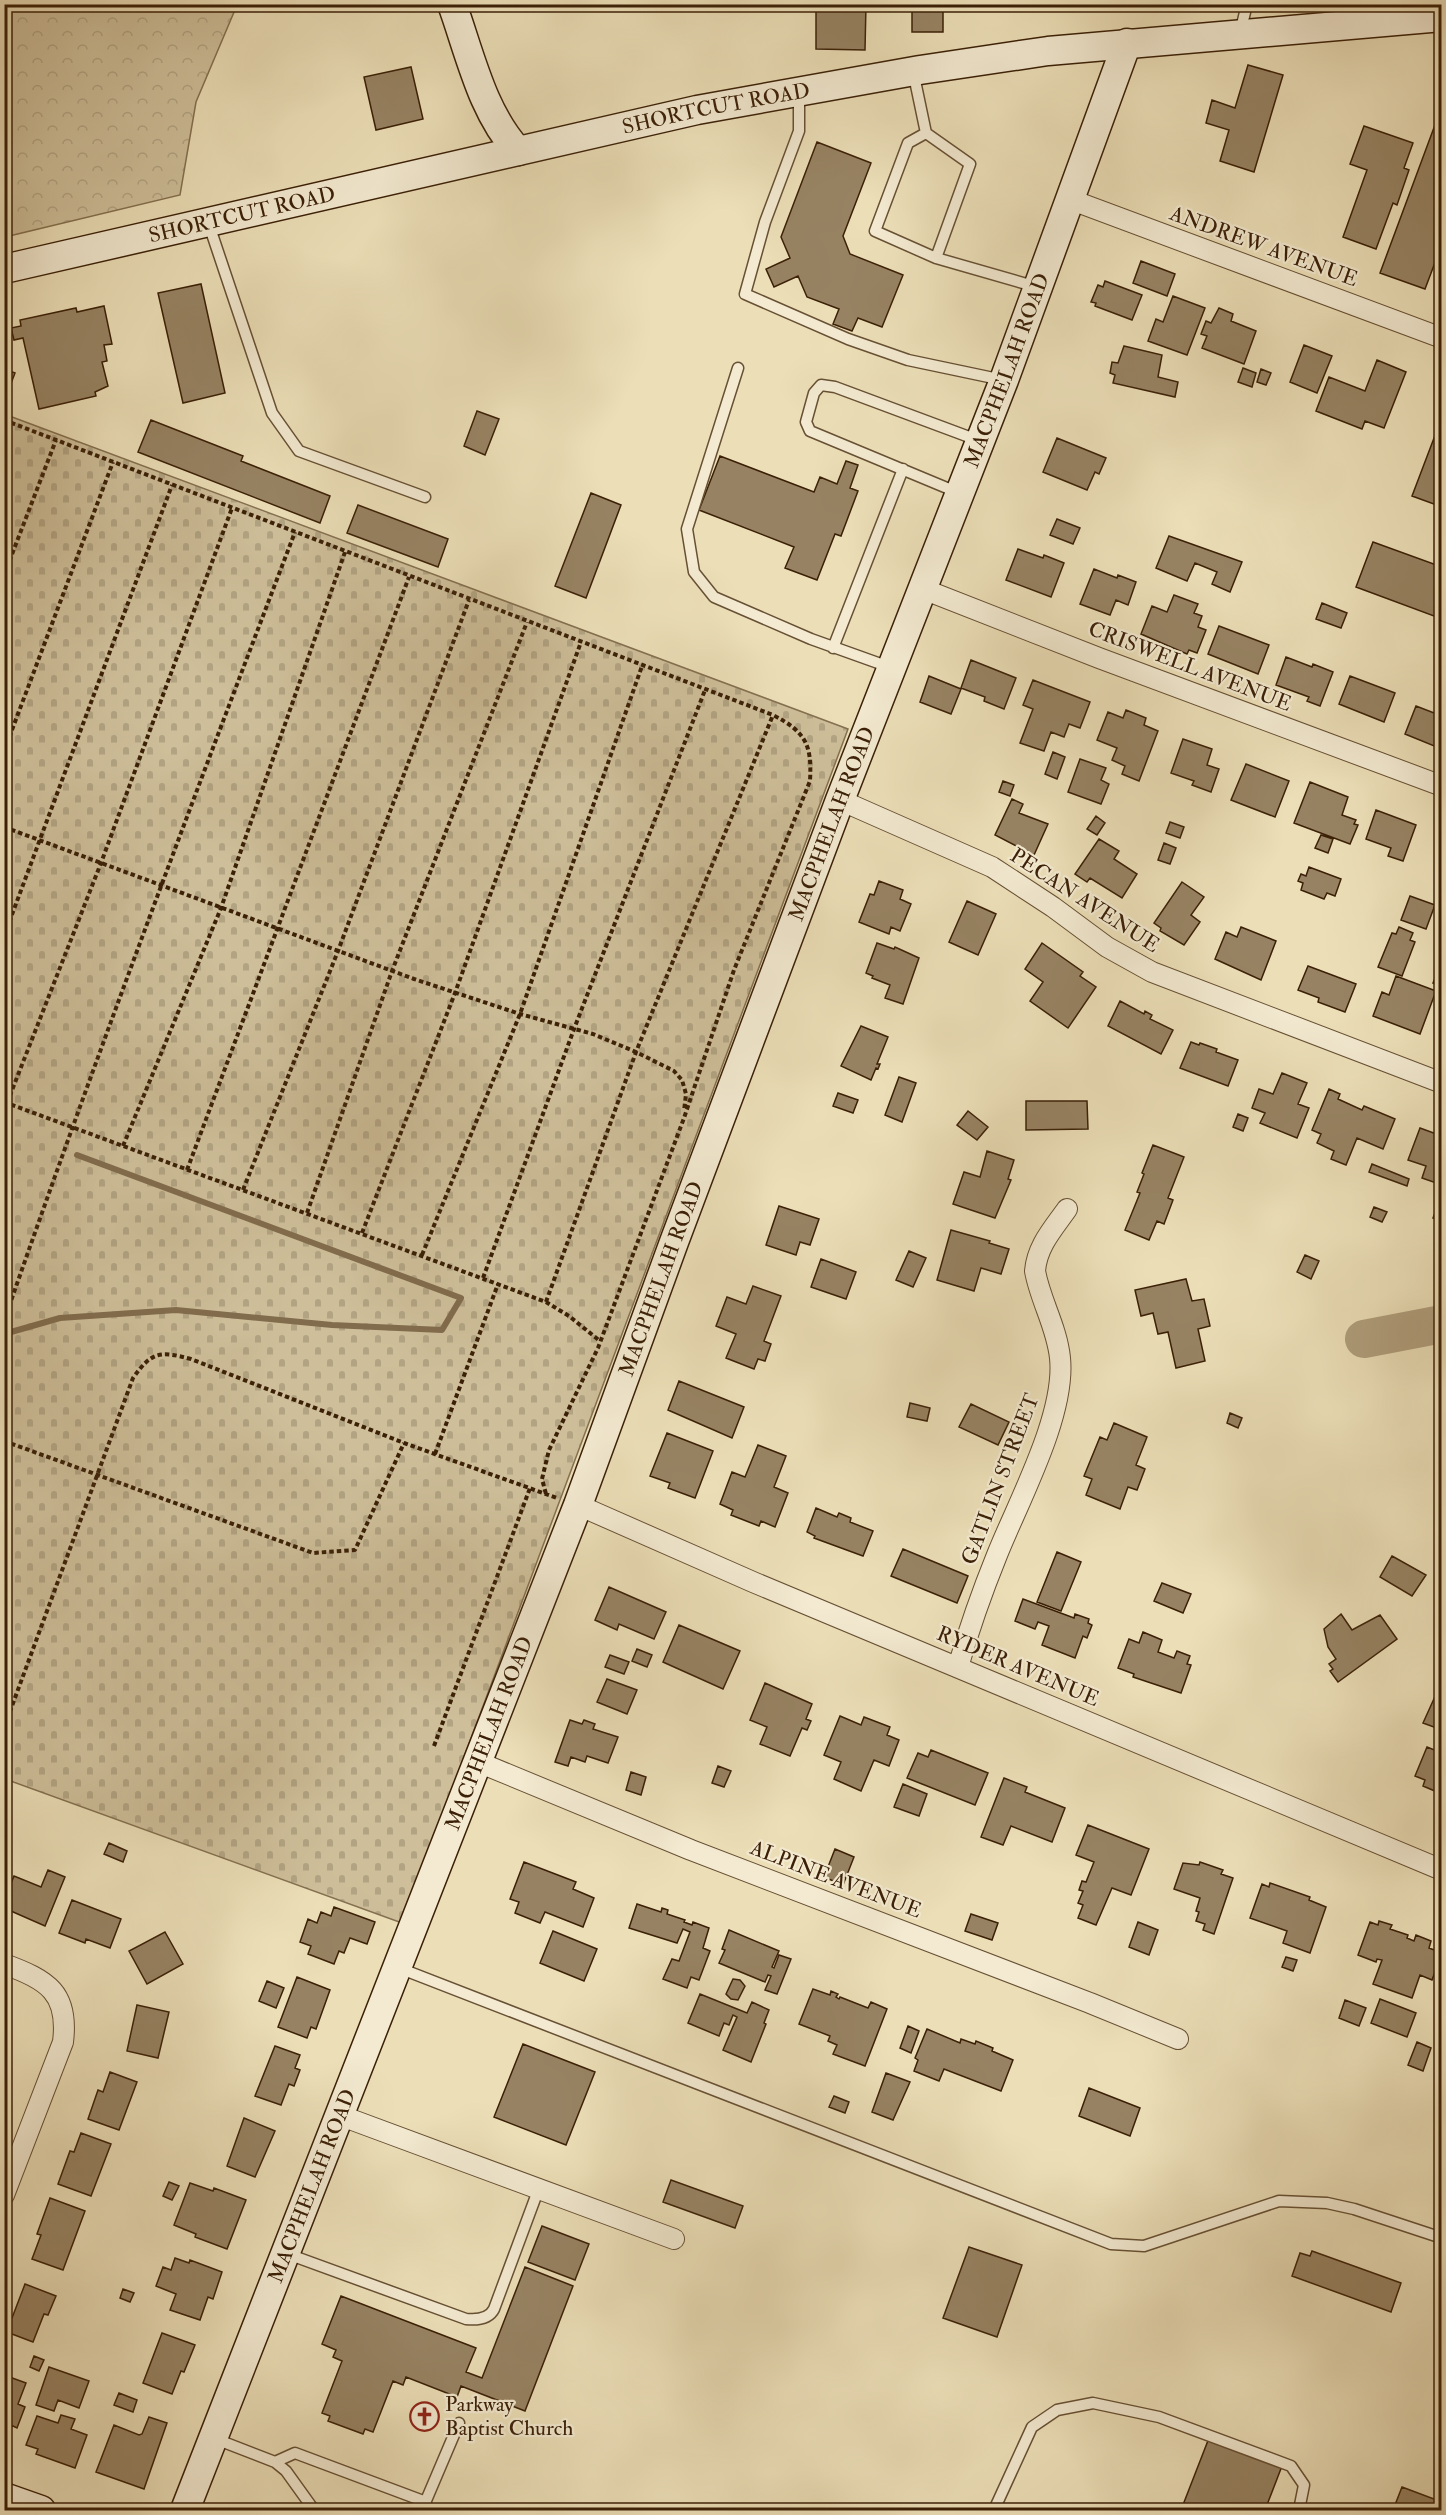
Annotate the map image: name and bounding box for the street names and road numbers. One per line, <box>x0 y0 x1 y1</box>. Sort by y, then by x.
street label: SHORTCUT ROAD <box>620 77 812 141</box>
street label: SHORTCUT ROAD <box>146 180 338 249</box>
street label: ANDREW AVENUE <box>1165 200 1362 293</box>
street label: MACPHELAH ROAD <box>958 270 1056 472</box>
street label: CRISWELL AVENUE <box>1084 615 1295 718</box>
street label: MACPHELAH ROAD <box>783 723 881 925</box>
street label: PECAN AVENUE <box>1005 842 1165 959</box>
street label: MACPHELAH ROAD <box>613 1178 710 1380</box>
street label: GATLIN STREET <box>955 1389 1046 1568</box>
street label: RYDER AVENUE <box>932 1620 1103 1713</box>
street label: MACPHELAH ROAD <box>439 1633 539 1834</box>
street label: ALPINE AVENUE <box>745 1834 925 1925</box>
street label: MACPHELAH ROAD <box>262 2085 362 2287</box>

